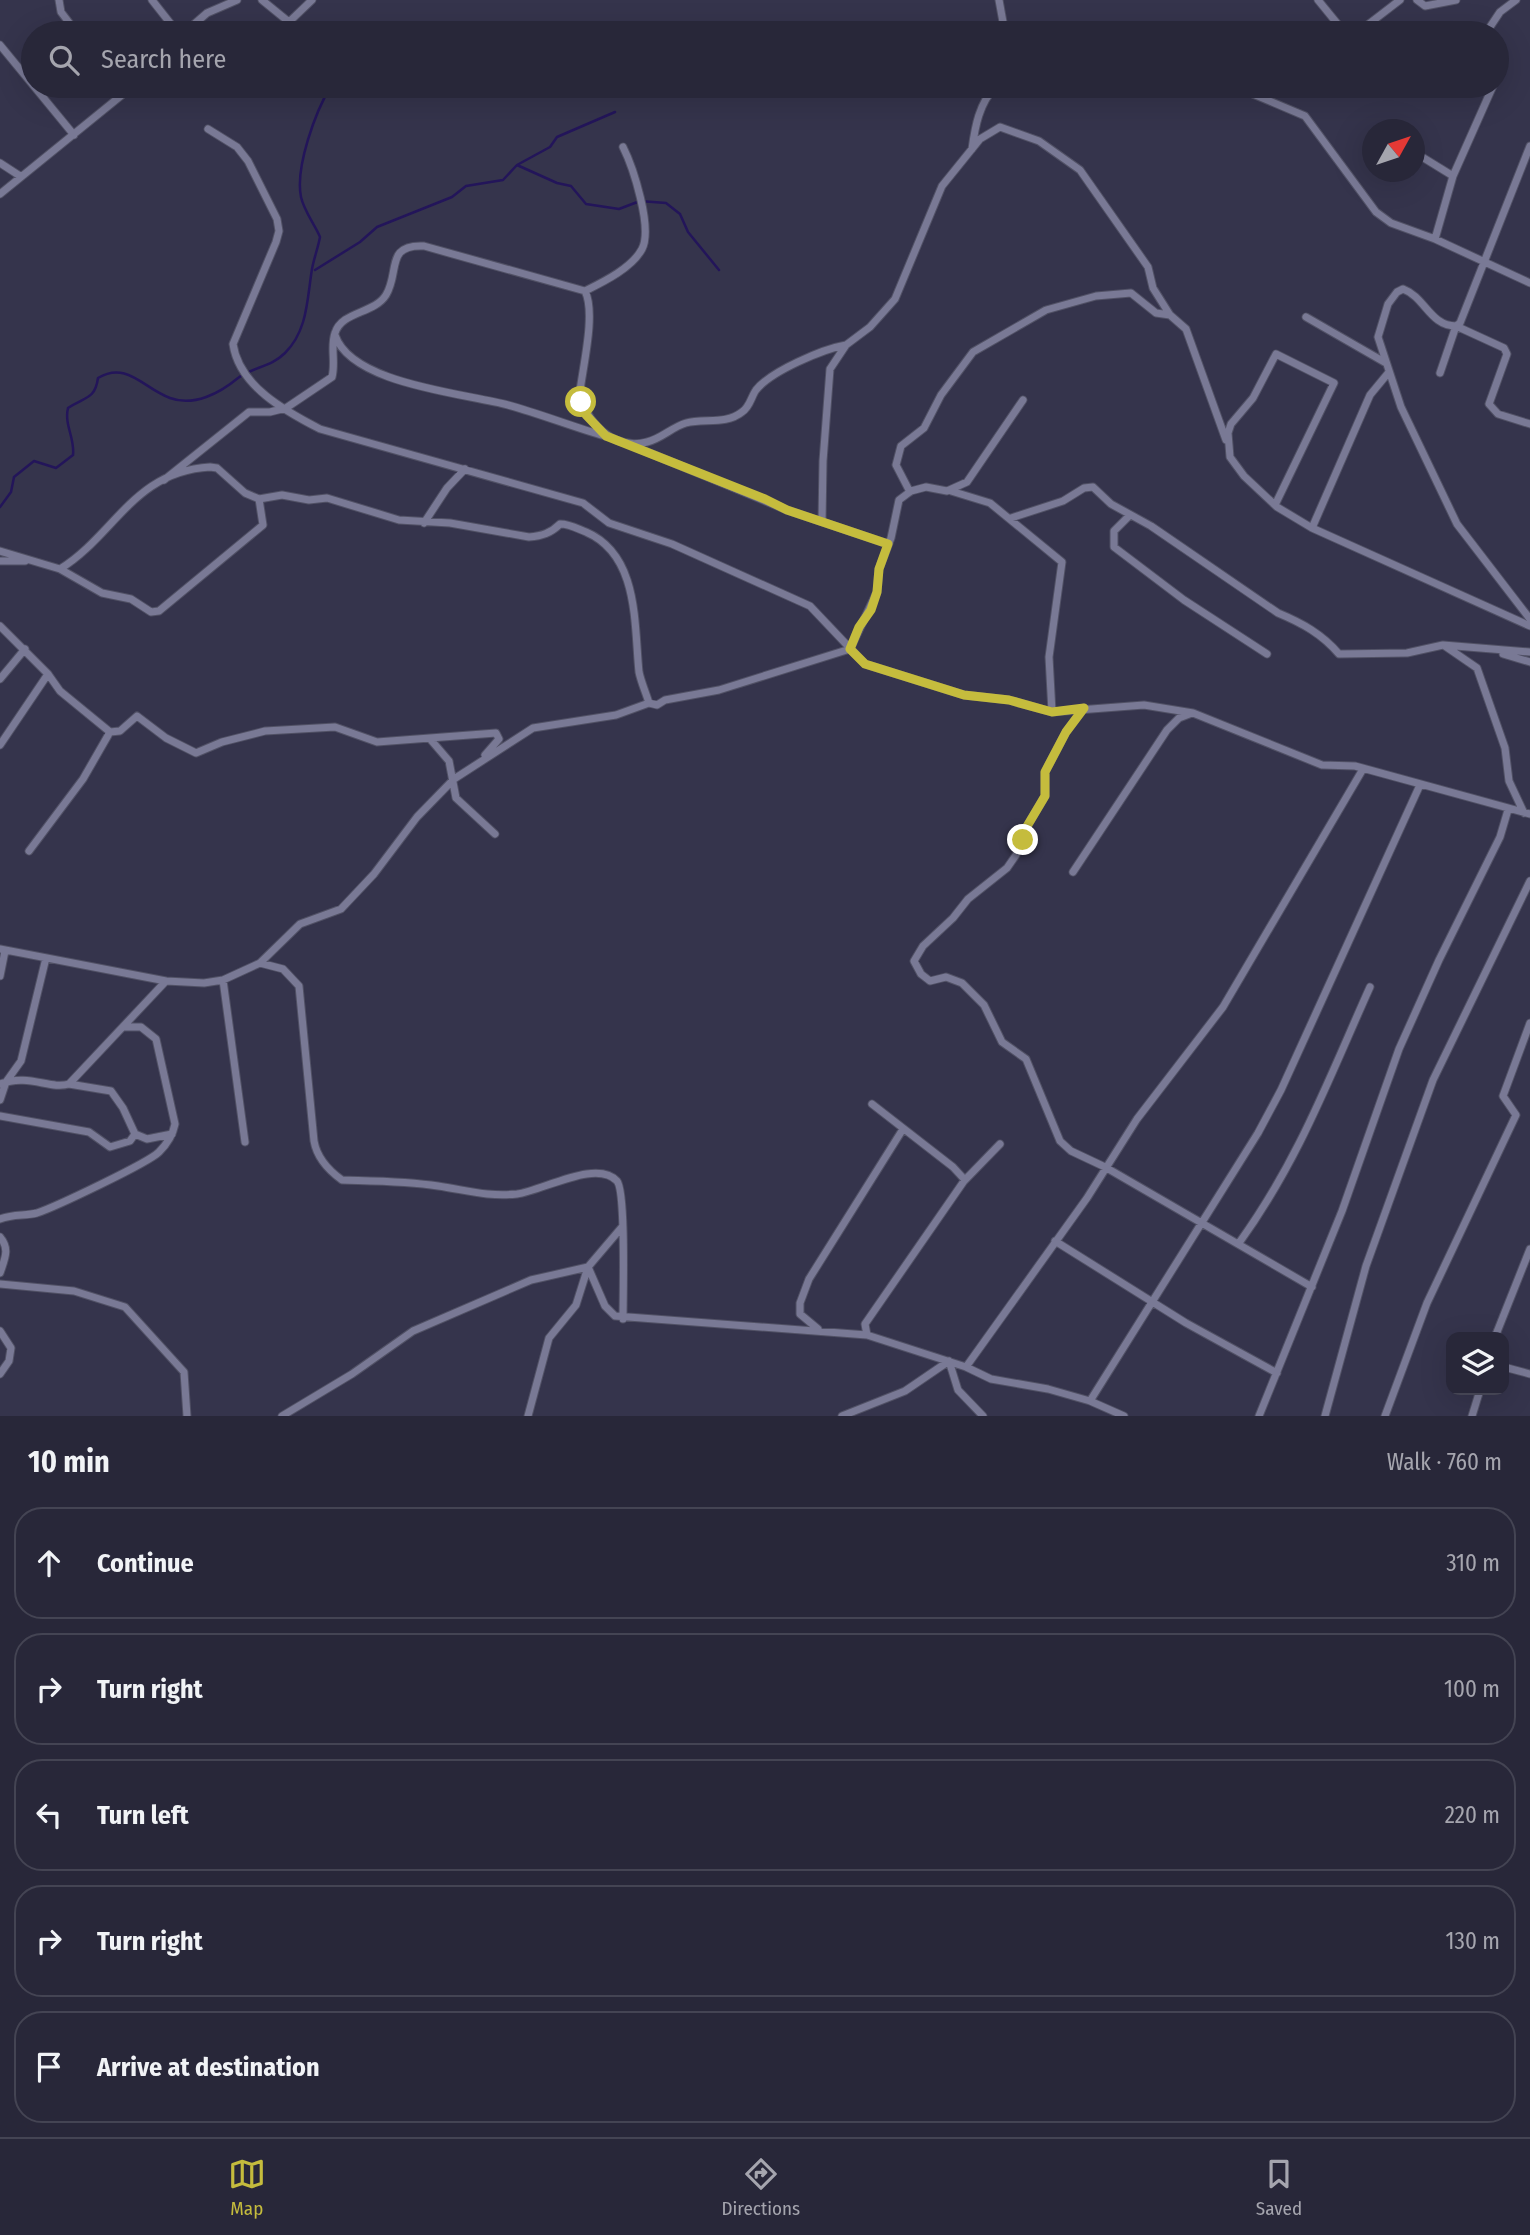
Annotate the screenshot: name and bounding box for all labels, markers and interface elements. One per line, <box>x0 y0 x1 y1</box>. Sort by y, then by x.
search box <box>21 21 1509 98</box>
icon: search <box>45 41 83 79</box>
text: Search here <box>101 44 226 75</box>
north arrow <box>1362 119 1425 182</box>
route start <box>565 386 596 417</box>
route end <box>1007 824 1038 855</box>
map controls <box>1446 1332 1509 1395</box>
button: layers <box>1446 1332 1509 1395</box>
text: 10 min <box>28 1444 110 1480</box>
text: Walk · 760 m <box>1387 1448 1502 1476</box>
icon: ahead <box>30 1544 68 1582</box>
text: Continue <box>97 1548 194 1579</box>
text: 310 m <box>1446 1549 1500 1577</box>
icon: right <box>30 1670 68 1708</box>
text: Turn right <box>97 1674 203 1705</box>
text: 100 m <box>1444 1675 1500 1703</box>
icon: left <box>30 1796 68 1834</box>
text: Turn left <box>97 1800 189 1831</box>
text: 220 m <box>1445 1801 1500 1829</box>
icon: right <box>30 1922 68 1960</box>
text: Turn right <box>97 1926 203 1957</box>
text: 130 m <box>1446 1927 1500 1955</box>
icon: arrive <box>30 2048 68 2086</box>
text: Arrive at destination <box>97 2052 320 2083</box>
tab: Map <box>228 2155 266 2220</box>
tab: Directions <box>722 2155 800 2220</box>
tab: Saved <box>1256 2155 1302 2220</box>

